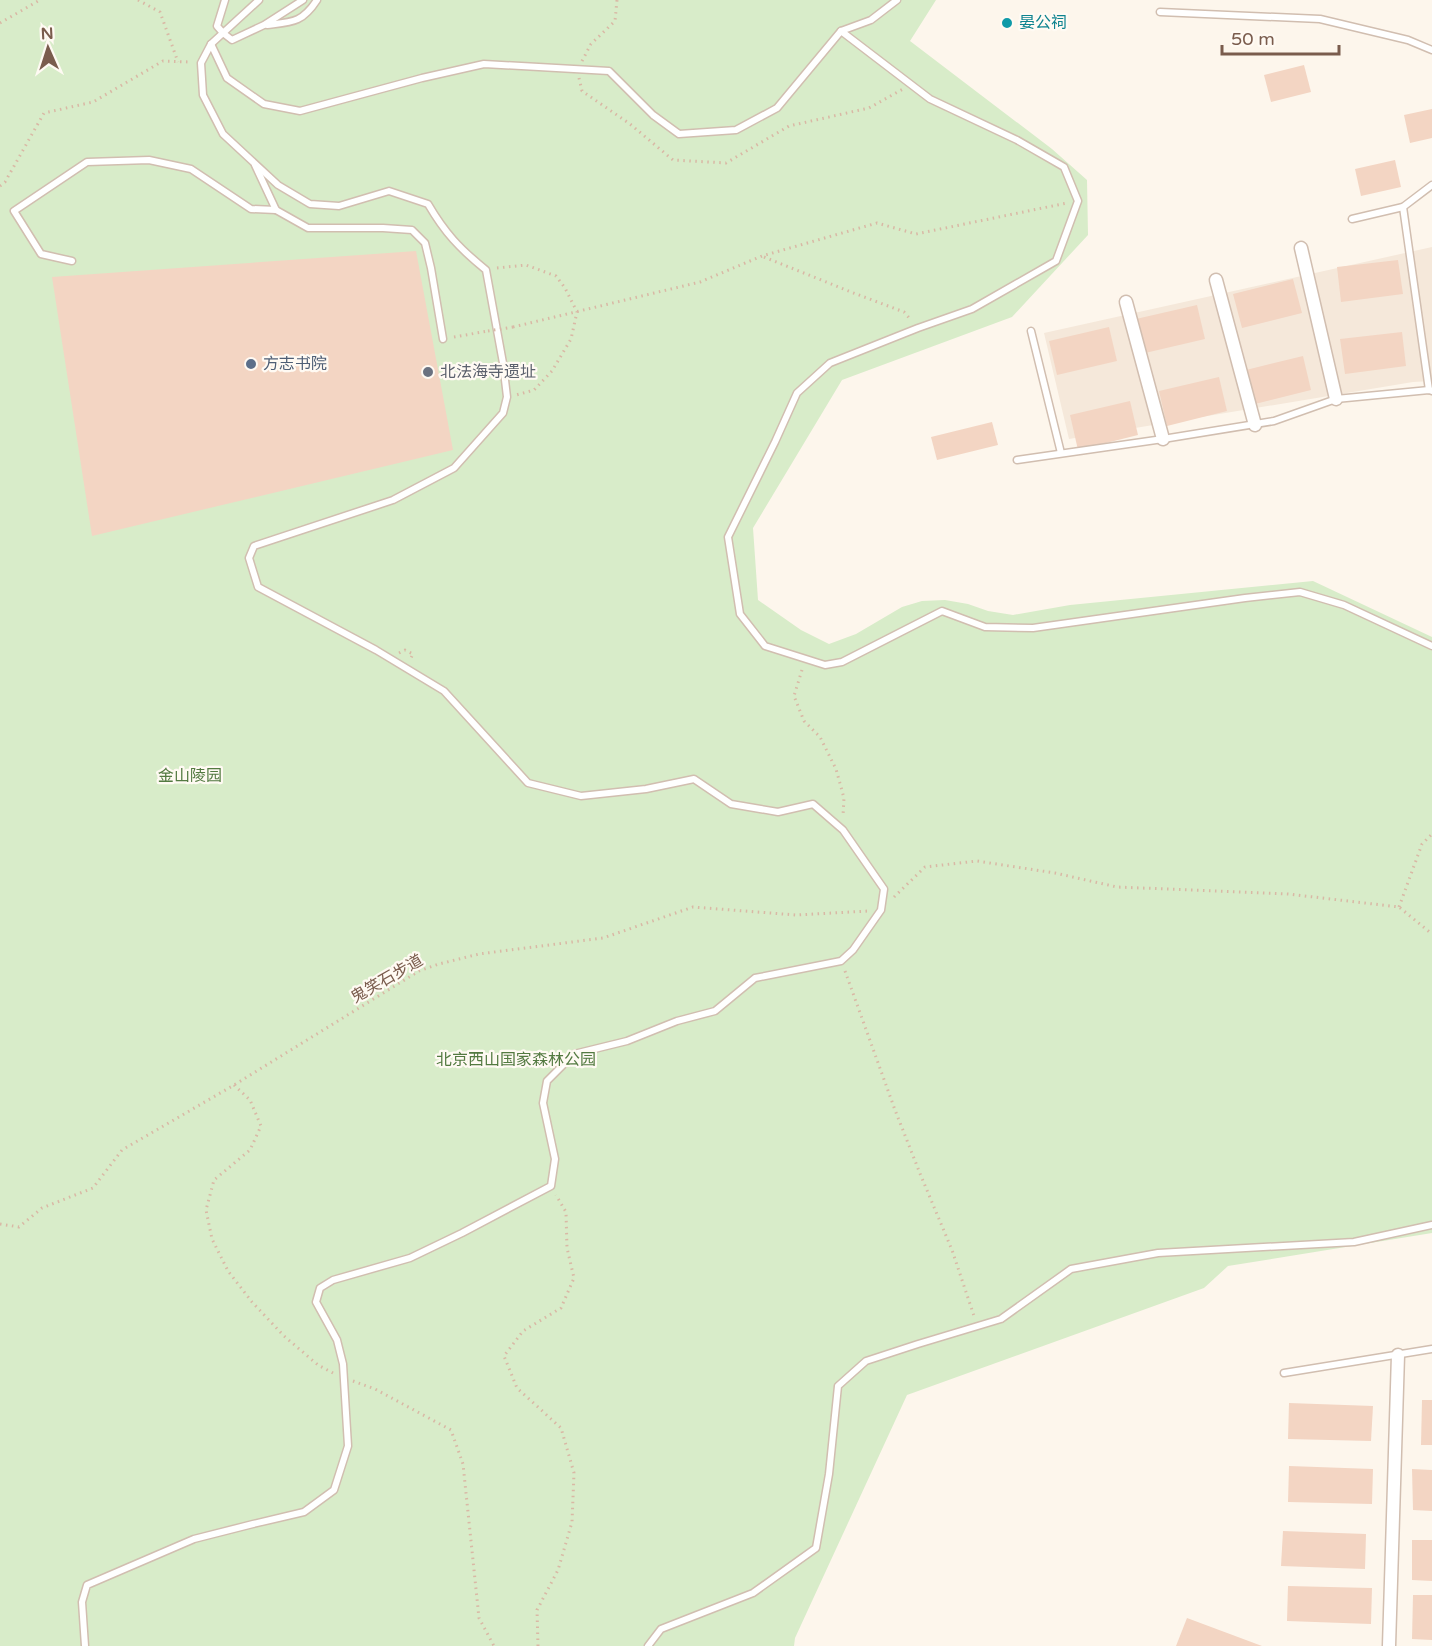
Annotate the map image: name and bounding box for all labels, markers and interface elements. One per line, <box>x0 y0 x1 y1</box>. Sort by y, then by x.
place label: 晏公祠 <box>1019 13 1067 33</box>
marker: 晏公祠 <box>1000 16 1014 30</box>
north arrow <box>18 18 78 78</box>
scale bar <box>1222 18 1339 56</box>
text: N <box>40 24 54 44</box>
text: 50 m <box>1231 28 1275 50</box>
place label: 方志书院 <box>263 354 327 374</box>
marker: 方志书院 <box>244 357 258 371</box>
place label: 北法海寺遗址 <box>440 362 536 382</box>
marker: 北法海寺遗址 <box>421 365 435 379</box>
park label: 金山陵园 <box>158 766 222 786</box>
street label: 鬼笑石步道 <box>347 950 427 1008</box>
park label: 北京西山国家森林公园 <box>436 1050 596 1070</box>

